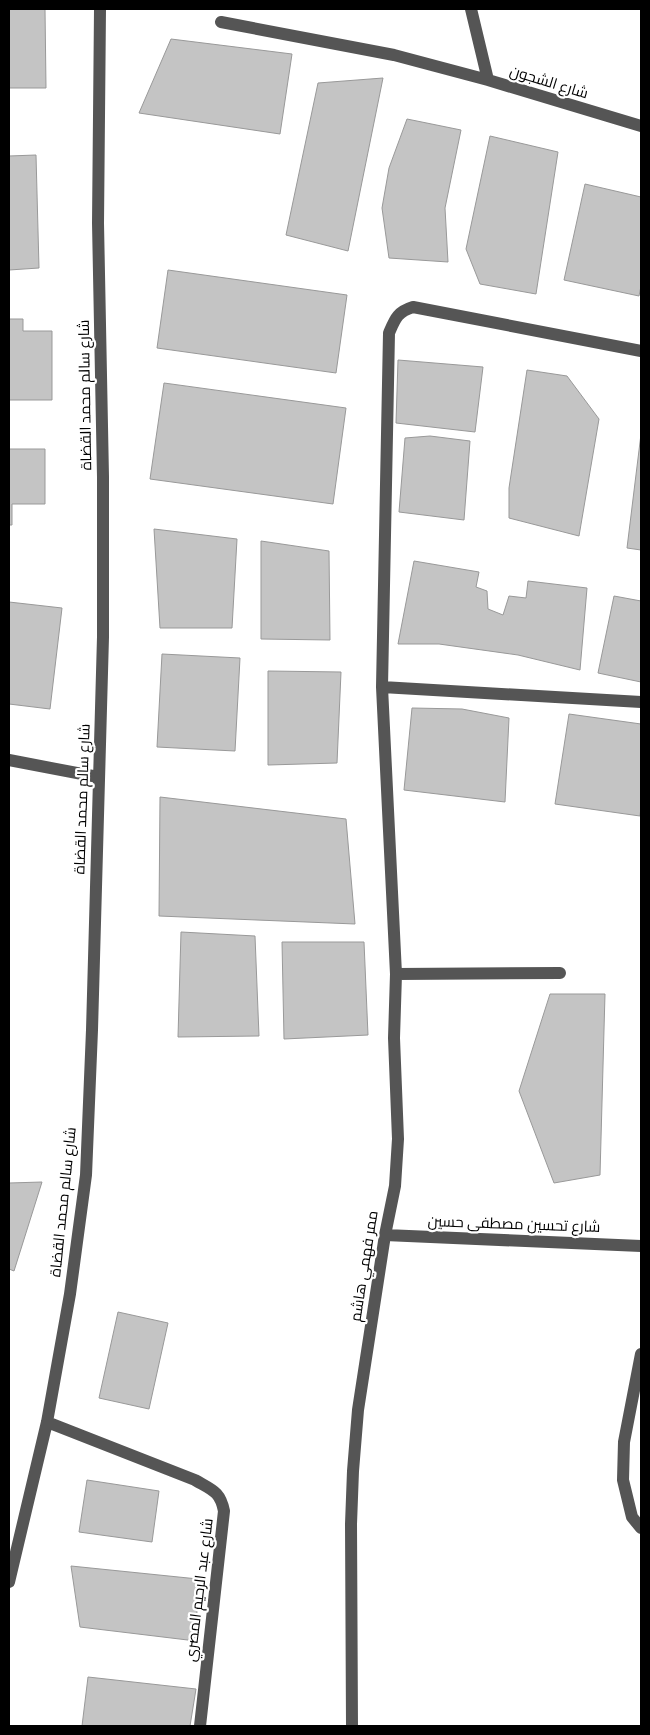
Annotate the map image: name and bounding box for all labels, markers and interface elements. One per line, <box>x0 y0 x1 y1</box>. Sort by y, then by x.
street label: شارع الشجون <box>507 62 590 104</box>
street label: شارع سالم محمد القضاة <box>75 319 97 471</box>
street label: شارع سالم محمد القضاة <box>70 723 96 875</box>
street label: شارع سالم محمد القضاة <box>46 1126 82 1278</box>
street label: ممر فهمي هاشم <box>346 1209 385 1323</box>
street label: شارع تحسين مصطفى حسين <box>427 1212 601 1238</box>
street label: شارع عبد الرحيم المصري <box>181 1517 220 1663</box>

